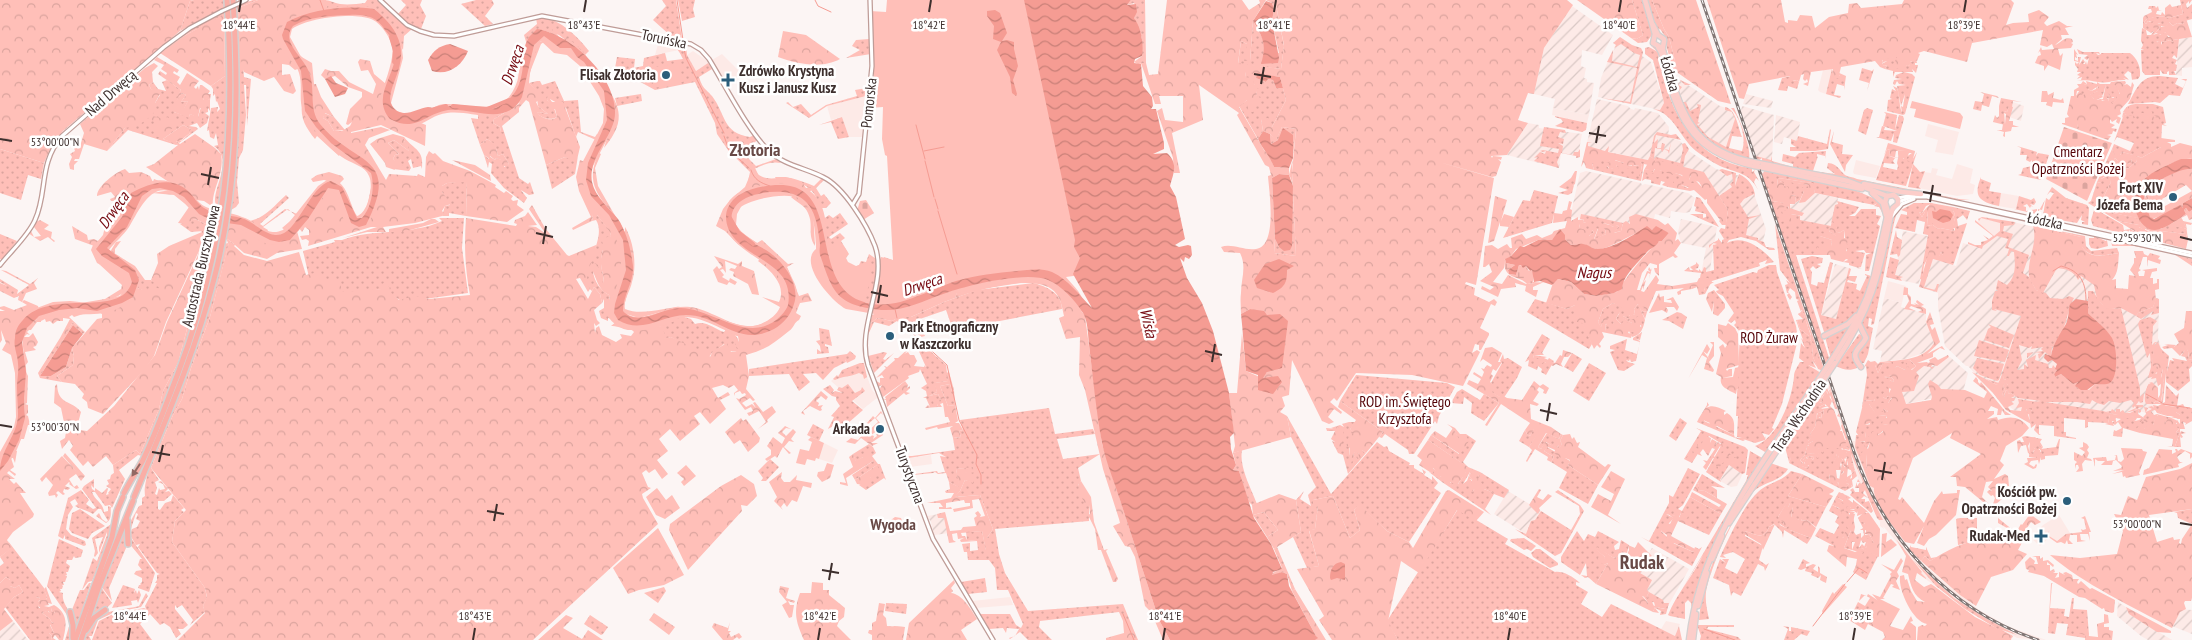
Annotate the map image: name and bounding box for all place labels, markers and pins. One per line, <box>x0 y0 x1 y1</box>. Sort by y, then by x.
place label: Zdrówko Krystyna Kusz i Janusz Kusz <box>739 61 837 97</box>
place label: Flisak Złotoria <box>580 65 656 84</box>
marker: Flisak Złotoria <box>660 69 672 81</box>
marker: Zdrówko Krystyna Kusz i Janusz Kusz <box>721 73 735 87</box>
place label: Fort XIV Józefa Bema <box>2096 178 2163 214</box>
marker: Fort XIV Józefa Bema <box>2167 191 2179 203</box>
place label: Park Etnograficzny w Kaszczorku <box>899 317 999 353</box>
marker: Park Etnograficzny w Kaszczorku <box>884 330 896 342</box>
place label: Arkada <box>832 419 870 438</box>
marker: Arkada <box>874 423 886 435</box>
place label: Kościół pw. Opatrzności Bożej <box>1962 482 2057 518</box>
marker: Kościół pw. Opatrzności Bożej <box>2061 495 2073 507</box>
place label: Rudak-Med <box>1970 526 2030 545</box>
marker: Rudak-Med <box>2034 529 2048 543</box>

